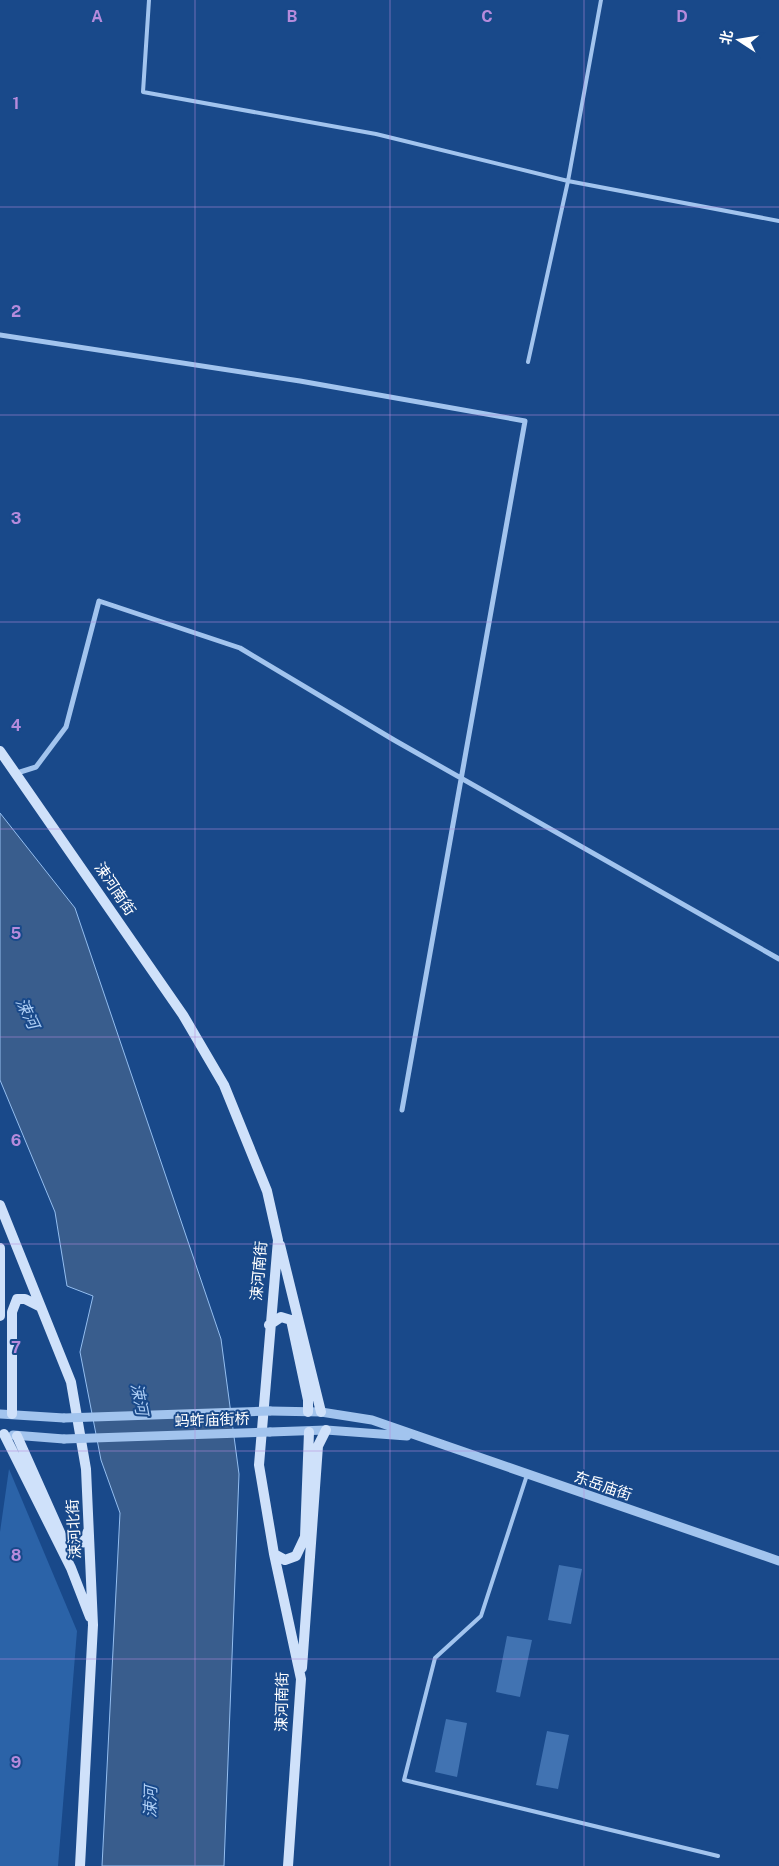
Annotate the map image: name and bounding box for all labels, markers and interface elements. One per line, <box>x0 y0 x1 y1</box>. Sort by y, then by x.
text: A <box>91 7 103 26</box>
text: B <box>287 7 298 26</box>
text: C <box>481 7 493 26</box>
text: D <box>676 7 688 26</box>
north arrow <box>714 15 764 65</box>
text: 北 <box>717 29 736 46</box>
text: 1 <box>13 94 19 113</box>
text: 2 <box>11 302 21 321</box>
text: 3 <box>11 509 21 528</box>
text: 4 <box>11 716 22 735</box>
street label: 涑河南街 <box>92 859 139 918</box>
text: 5 <box>11 924 22 943</box>
water label: 涑河 <box>12 995 44 1034</box>
text: 6 <box>11 1131 21 1150</box>
street label: 涑河南街 <box>247 1240 270 1302</box>
text: 7 <box>11 1338 21 1357</box>
water label: 涑河 <box>127 1382 152 1420</box>
street label: 蚂蚱庙街桥 <box>174 1410 250 1429</box>
street label: 东岳庙街 <box>572 1468 634 1503</box>
street label: 涑河北街 <box>63 1499 84 1559</box>
text: 8 <box>11 1546 22 1565</box>
street label: 涑河南街 <box>272 1672 291 1732</box>
text: 9 <box>11 1753 21 1772</box>
water label: 涑河 <box>141 1783 160 1818</box>

